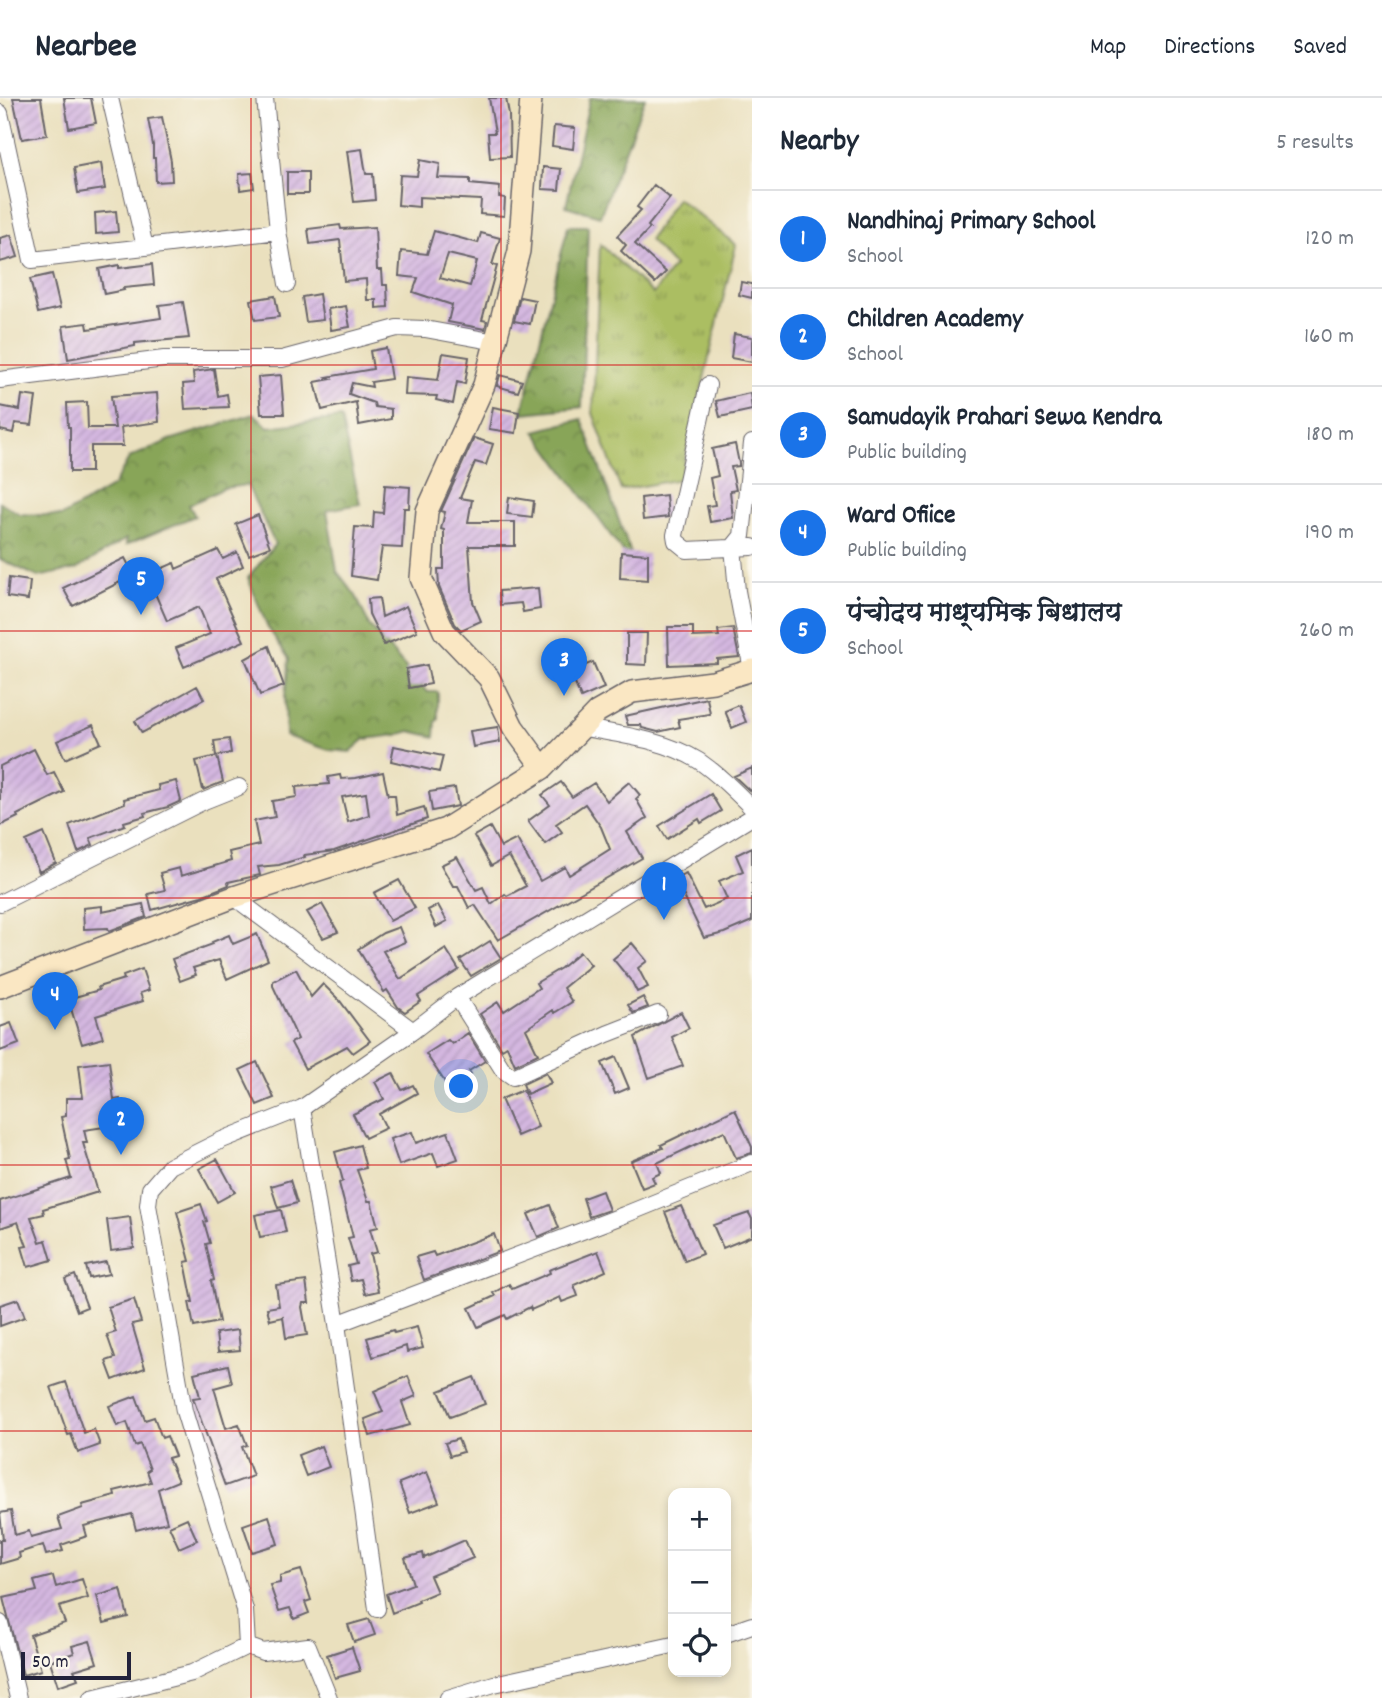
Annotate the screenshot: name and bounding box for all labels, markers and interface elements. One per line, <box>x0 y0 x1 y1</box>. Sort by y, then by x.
text: Nearbee <box>35 25 137 72</box>
text: Map <box>1090 31 1126 65</box>
text: Directions <box>1164 31 1255 65</box>
text: Saved <box>1293 31 1347 65</box>
text: Nearby <box>780 122 858 165</box>
text: 5 results <box>1276 127 1354 160</box>
text: Nandhinaj Primary School <box>847 204 1095 241</box>
text: 1 <box>800 223 806 256</box>
text: 120 m <box>1305 223 1354 256</box>
text: School <box>847 241 903 274</box>
text: Children Academy <box>847 302 1023 339</box>
text: 2 <box>798 321 808 354</box>
text: 160 m <box>1304 321 1354 354</box>
text: School <box>847 339 903 372</box>
text: Samudayik Prahari Sewa Kendra <box>847 400 1161 437</box>
text: 3 <box>798 419 808 452</box>
text: 180 m <box>1306 419 1354 452</box>
text: Public building <box>847 437 967 470</box>
text: Ward Ofiice <box>847 498 956 535</box>
text: 4 <box>798 517 808 550</box>
text: 190 m <box>1305 517 1354 550</box>
text: Public building <box>847 535 967 568</box>
pin: 5 <box>118 557 164 615</box>
text: पंचोदय माध्यमिक बिधालय <box>847 596 1121 633</box>
text: 5 <box>798 615 808 648</box>
text: 260 m <box>1299 615 1354 648</box>
text: School <box>847 633 903 666</box>
pin: 3 <box>541 638 587 696</box>
pin: 1 <box>641 862 687 920</box>
pin: 4 <box>32 972 78 1030</box>
your location <box>444 1069 478 1103</box>
pin: 2 <box>98 1097 144 1155</box>
map controls <box>668 1488 731 1677</box>
button: + <box>668 1488 731 1551</box>
button: − <box>668 1551 731 1614</box>
button: locate <box>668 1614 731 1677</box>
scale bar <box>21 1649 131 1681</box>
text: 50 m <box>32 1650 69 1677</box>

